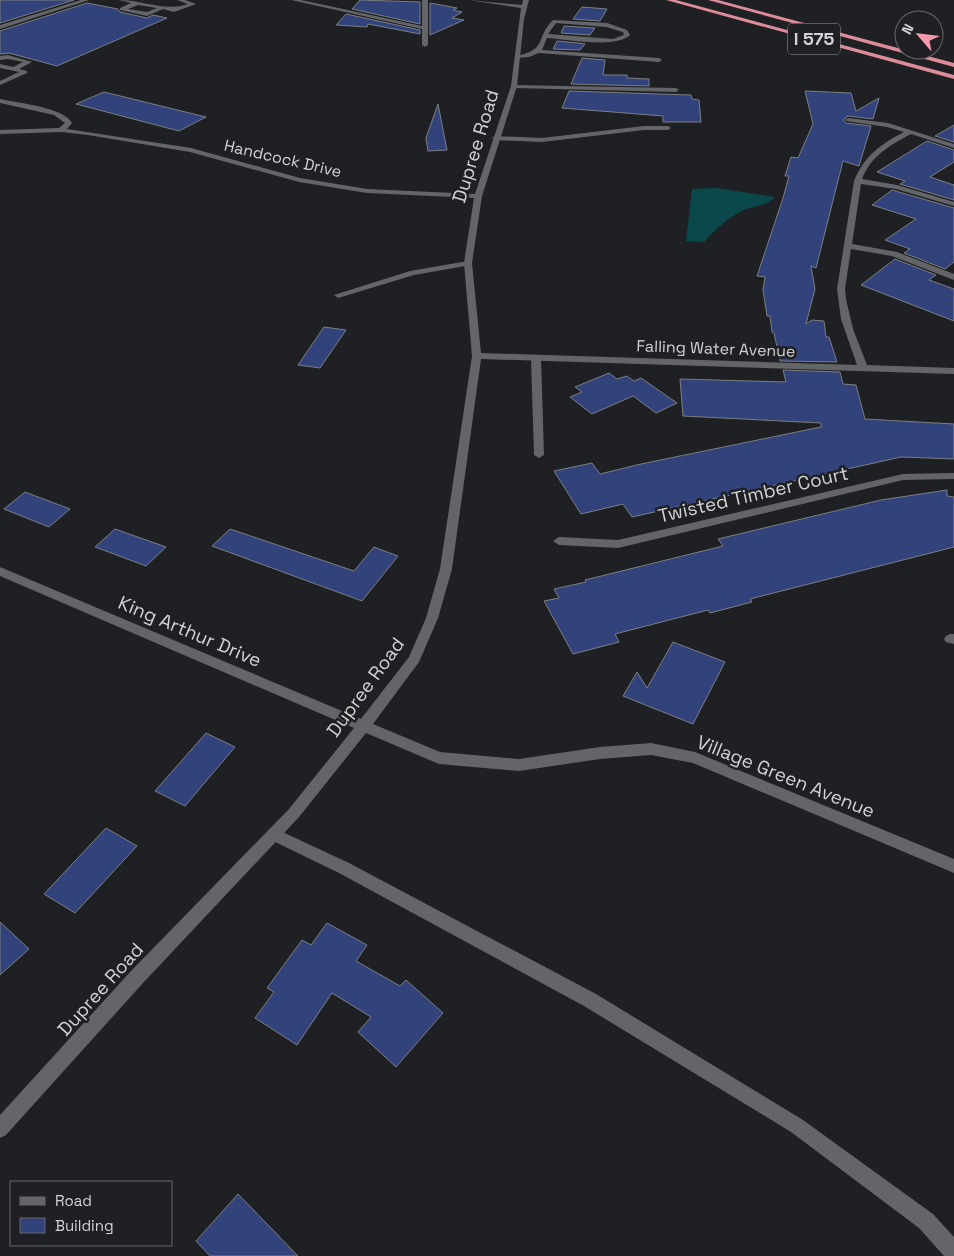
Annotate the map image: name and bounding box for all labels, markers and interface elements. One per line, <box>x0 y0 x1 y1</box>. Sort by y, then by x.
north arrow <box>894 10 944 60</box>
text: N <box>897 21 918 37</box>
road number: I 575 <box>788 23 840 54</box>
street label: Dupree Road <box>446 86 505 206</box>
street label: Handcock Drive <box>222 135 344 182</box>
street label: Falling Water Avenue <box>636 335 796 362</box>
street label: Twisted Timber Court <box>655 460 851 529</box>
street label: King Arthur Drive <box>114 590 265 673</box>
street label: Dupree Road <box>321 632 410 742</box>
street label: Village Green Avenue <box>693 729 879 824</box>
street label: Dupree Road <box>52 937 149 1041</box>
legend <box>10 1181 172 1246</box>
text: Road <box>55 1191 92 1210</box>
text: Building <box>55 1216 114 1235</box>

